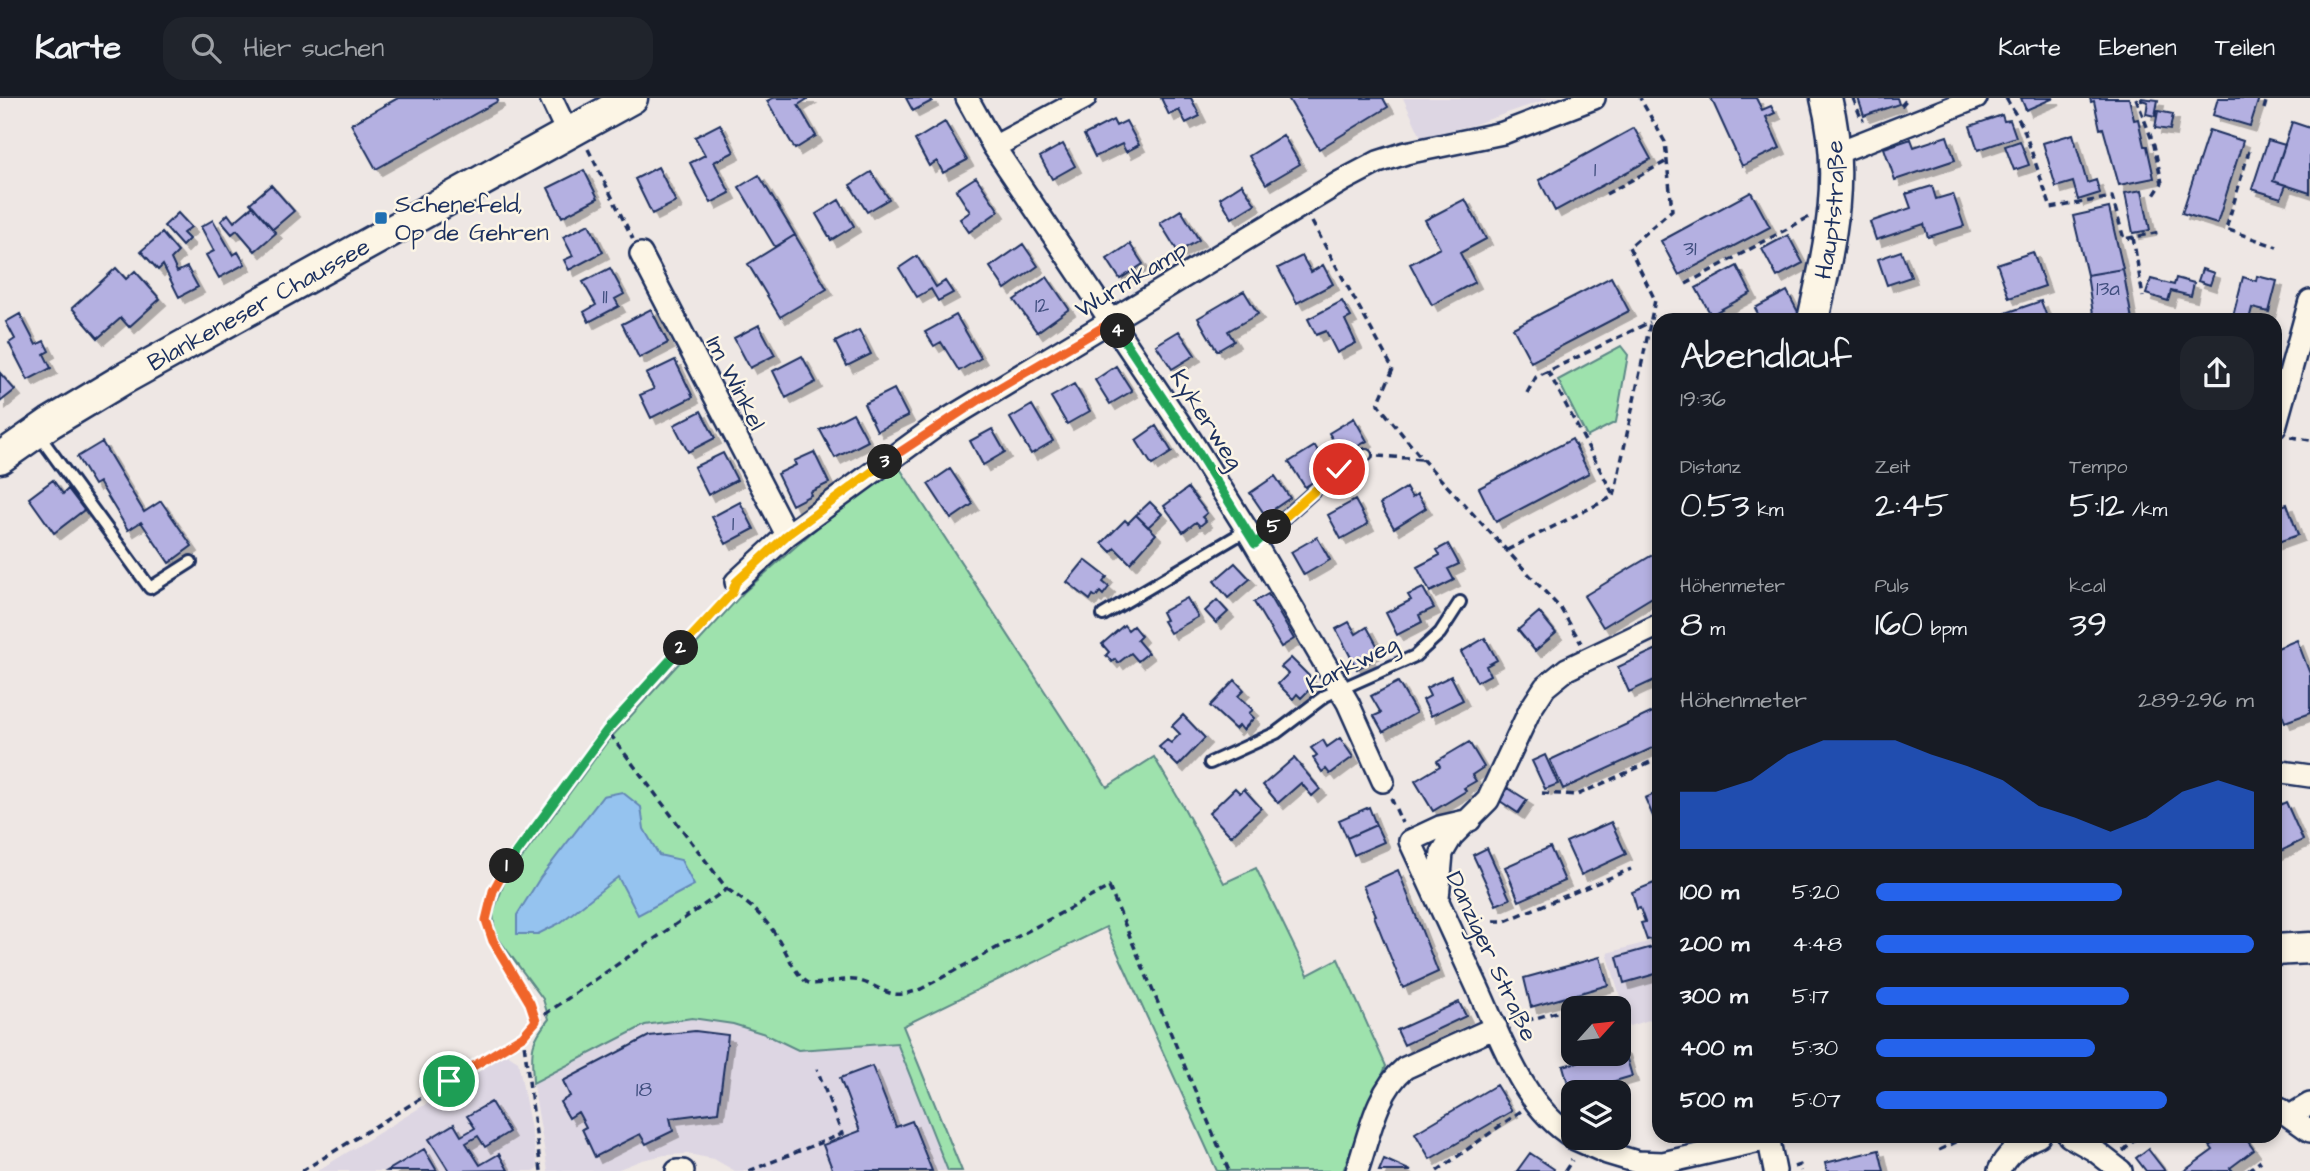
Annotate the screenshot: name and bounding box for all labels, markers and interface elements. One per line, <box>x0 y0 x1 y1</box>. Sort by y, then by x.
search box <box>163 17 653 80</box>
text: Karte <box>35 25 121 71</box>
icon: search <box>187 29 225 67</box>
text: Hier suchen <box>243 30 384 66</box>
text: Karte <box>1998 31 2061 65</box>
text: Ebenen <box>2099 31 2177 65</box>
text: Teilen <box>2215 31 2275 65</box>
street label: Hauptstraße <box>1806 139 1853 282</box>
house number: 1 <box>1594 155 1597 184</box>
place label: Schenefeld, Op de Gehren <box>395 188 549 250</box>
marker: Schenefeld, Op de Gehren <box>373 210 389 226</box>
street label: Blankeneser Chaussee <box>142 230 376 380</box>
street label: Wurmkamp <box>1069 233 1194 327</box>
house number: 31 <box>1683 234 1697 263</box>
house number: 13a <box>2096 274 2120 303</box>
house number: 11 <box>602 282 608 311</box>
house number: 12 <box>1035 291 1049 320</box>
pin: 4 <box>1100 314 1136 348</box>
text: 4 <box>1111 317 1124 344</box>
street label: Im Winkel <box>697 330 773 436</box>
text: Abendlauf <box>1680 331 1852 383</box>
button: share <box>2180 336 2254 410</box>
street label: Kykerweg <box>1160 363 1251 477</box>
text: 19:36 <box>1680 383 1726 415</box>
pin <box>1309 439 1369 499</box>
pin: 3 <box>868 444 903 480</box>
text: 3 <box>880 448 889 475</box>
icon: check <box>1320 450 1358 488</box>
text: Distanz <box>1680 454 1741 481</box>
text: Zeit <box>1875 454 1910 481</box>
text: Tempo <box>2069 454 2128 481</box>
text: 0.53 <box>1680 481 1750 530</box>
text: 2:45 <box>1875 481 1949 530</box>
text: 5:12 <box>2069 481 2124 530</box>
text: km <box>1750 497 1784 524</box>
text: /km <box>2124 497 2167 524</box>
house number: 1 <box>732 509 735 538</box>
pin: 5 <box>1256 510 1292 544</box>
text: 5 <box>1267 513 1280 540</box>
text: Höhenmeter <box>1680 573 1785 600</box>
text: Puls <box>1875 573 1909 600</box>
text: kcal <box>2069 573 2106 600</box>
text: 8 <box>1680 600 1703 649</box>
text: 160 <box>1875 600 1923 649</box>
text: 39 <box>2069 600 2107 649</box>
text: m <box>1703 616 1725 643</box>
text: bpm <box>1923 616 1967 643</box>
street label: Karkweg <box>1300 627 1405 704</box>
pin: 2 <box>664 630 698 666</box>
text: 2 <box>675 634 686 661</box>
text: Höhenmeter <box>1680 684 1807 716</box>
text: 289–296 m <box>2138 684 2254 716</box>
pin: 1 <box>490 848 524 884</box>
text: 1 <box>505 852 508 879</box>
street label: Danziger Straße <box>1436 866 1545 1047</box>
text: 100 m <box>1680 876 1739 908</box>
text: 5:20 <box>1792 876 1840 908</box>
text: 200 m <box>1680 928 1749 960</box>
text: 4:48 <box>1792 928 1842 960</box>
text: 300 m <box>1680 980 1748 1012</box>
text: 5:17 <box>1792 980 1829 1012</box>
north arrow <box>1561 996 1631 1066</box>
map controls <box>1561 996 1631 1150</box>
text: 400 m <box>1680 1032 1752 1064</box>
text: 5:30 <box>1792 1032 1838 1064</box>
pin <box>419 1051 479 1111</box>
icon: arrive <box>430 1062 468 1100</box>
house number: 18 <box>636 1075 653 1104</box>
button: layers <box>1561 1080 1631 1150</box>
text: 500 m <box>1680 1084 1752 1116</box>
text: 5:07 <box>1792 1084 1841 1116</box>

